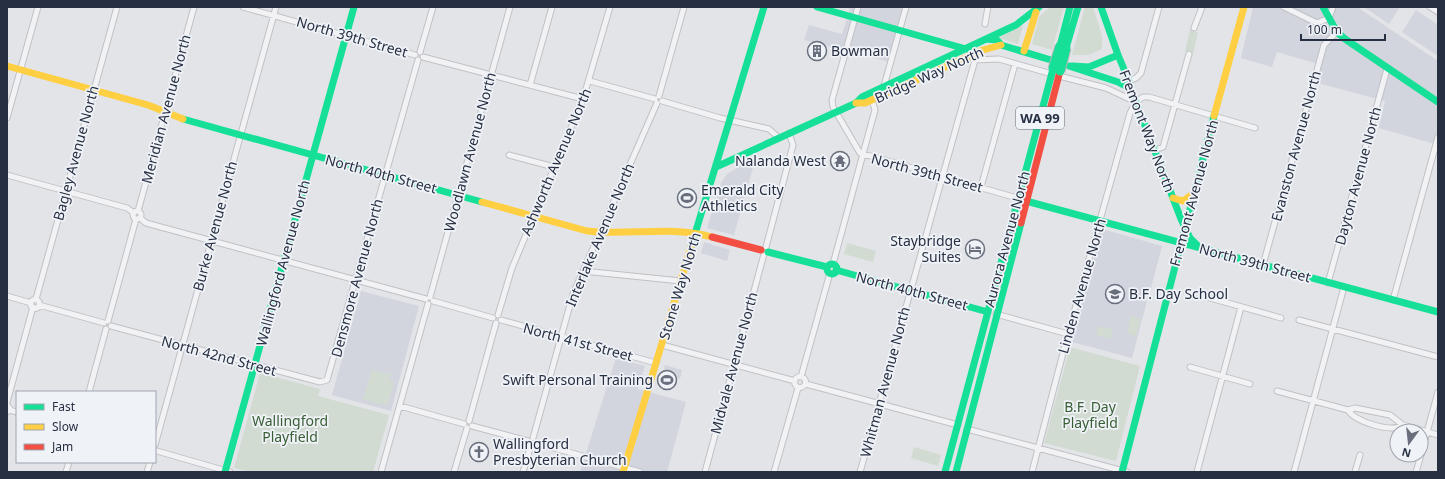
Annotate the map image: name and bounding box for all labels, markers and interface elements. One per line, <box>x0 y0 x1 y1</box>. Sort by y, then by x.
street label: North 39th Street <box>294 12 410 61</box>
scale bar <box>1301 16 1385 42</box>
text: 100 m <box>1307 21 1342 38</box>
street label: Meridian Avenue North <box>136 32 195 186</box>
building icon: Bowman <box>806 40 828 62</box>
place label: Bowman <box>831 41 889 60</box>
street label: Bridge Way North <box>871 42 986 107</box>
street label: Fremont Way North <box>1115 67 1180 195</box>
street label: Evanston Avenue North <box>1266 68 1325 223</box>
street label: Woodlawn Avenue North <box>439 70 500 234</box>
street label: Bagley Avenue North <box>48 83 103 222</box>
street label: Ashworth Avenue North <box>516 85 595 238</box>
street label: Dayton Avenue North <box>1330 105 1385 247</box>
road number: WA 99 <box>1016 107 1064 129</box>
street label: Fremont Avenue North <box>1165 117 1222 268</box>
street label: North 39th Street <box>869 148 985 197</box>
street label: North 40th Street <box>323 149 439 198</box>
temple icon: Nalanda West <box>829 150 851 172</box>
place label: Nalanda West <box>735 151 826 170</box>
street label: Burke Avenue North <box>188 159 241 293</box>
street label: Interlake Avenue North <box>561 160 638 309</box>
street label: Aurora Avenue North <box>979 169 1034 309</box>
street label: Wallingford Avenue North <box>251 178 314 348</box>
place label: Emerald City Athletics <box>701 180 785 215</box>
sports icon: Emerald City Athletics <box>676 187 698 209</box>
street label: Densmore Avenue North <box>326 196 387 359</box>
street label: Linden Avenue North <box>1053 216 1110 356</box>
street label: Stone Way North <box>654 230 705 342</box>
place label: Staybridge Suites <box>890 231 961 266</box>
hotel icon: Staybridge Suites <box>964 238 986 260</box>
street label: North 39th Street <box>1197 238 1313 287</box>
street label: North 40th Street <box>854 266 970 315</box>
school or university icon: B.F. Day School <box>1104 283 1126 305</box>
place label: B.F. Day School <box>1129 284 1228 303</box>
street label: Midvale Avenue North <box>705 290 762 436</box>
street label: Whitman Avenue North <box>855 305 914 459</box>
street label: North 41st Street <box>521 318 635 365</box>
street label: North 42nd Street <box>160 331 279 380</box>
sports icon: Swift Personal Training <box>656 369 678 391</box>
place label: Swift Personal Training <box>503 370 653 389</box>
legend <box>16 391 156 463</box>
park label: B.F. Day Playfield <box>1062 397 1118 432</box>
text: Fast <box>52 398 76 415</box>
park label: Wallingford Playfield <box>252 411 328 446</box>
text: Slow <box>52 418 79 435</box>
north arrow <box>1389 423 1429 463</box>
place label: Wallingford Presbyterian Church <box>493 434 627 469</box>
text: Jam <box>51 438 73 455</box>
church icon: Wallingford Presbyterian Church <box>468 441 490 463</box>
text: N <box>1400 445 1413 462</box>

